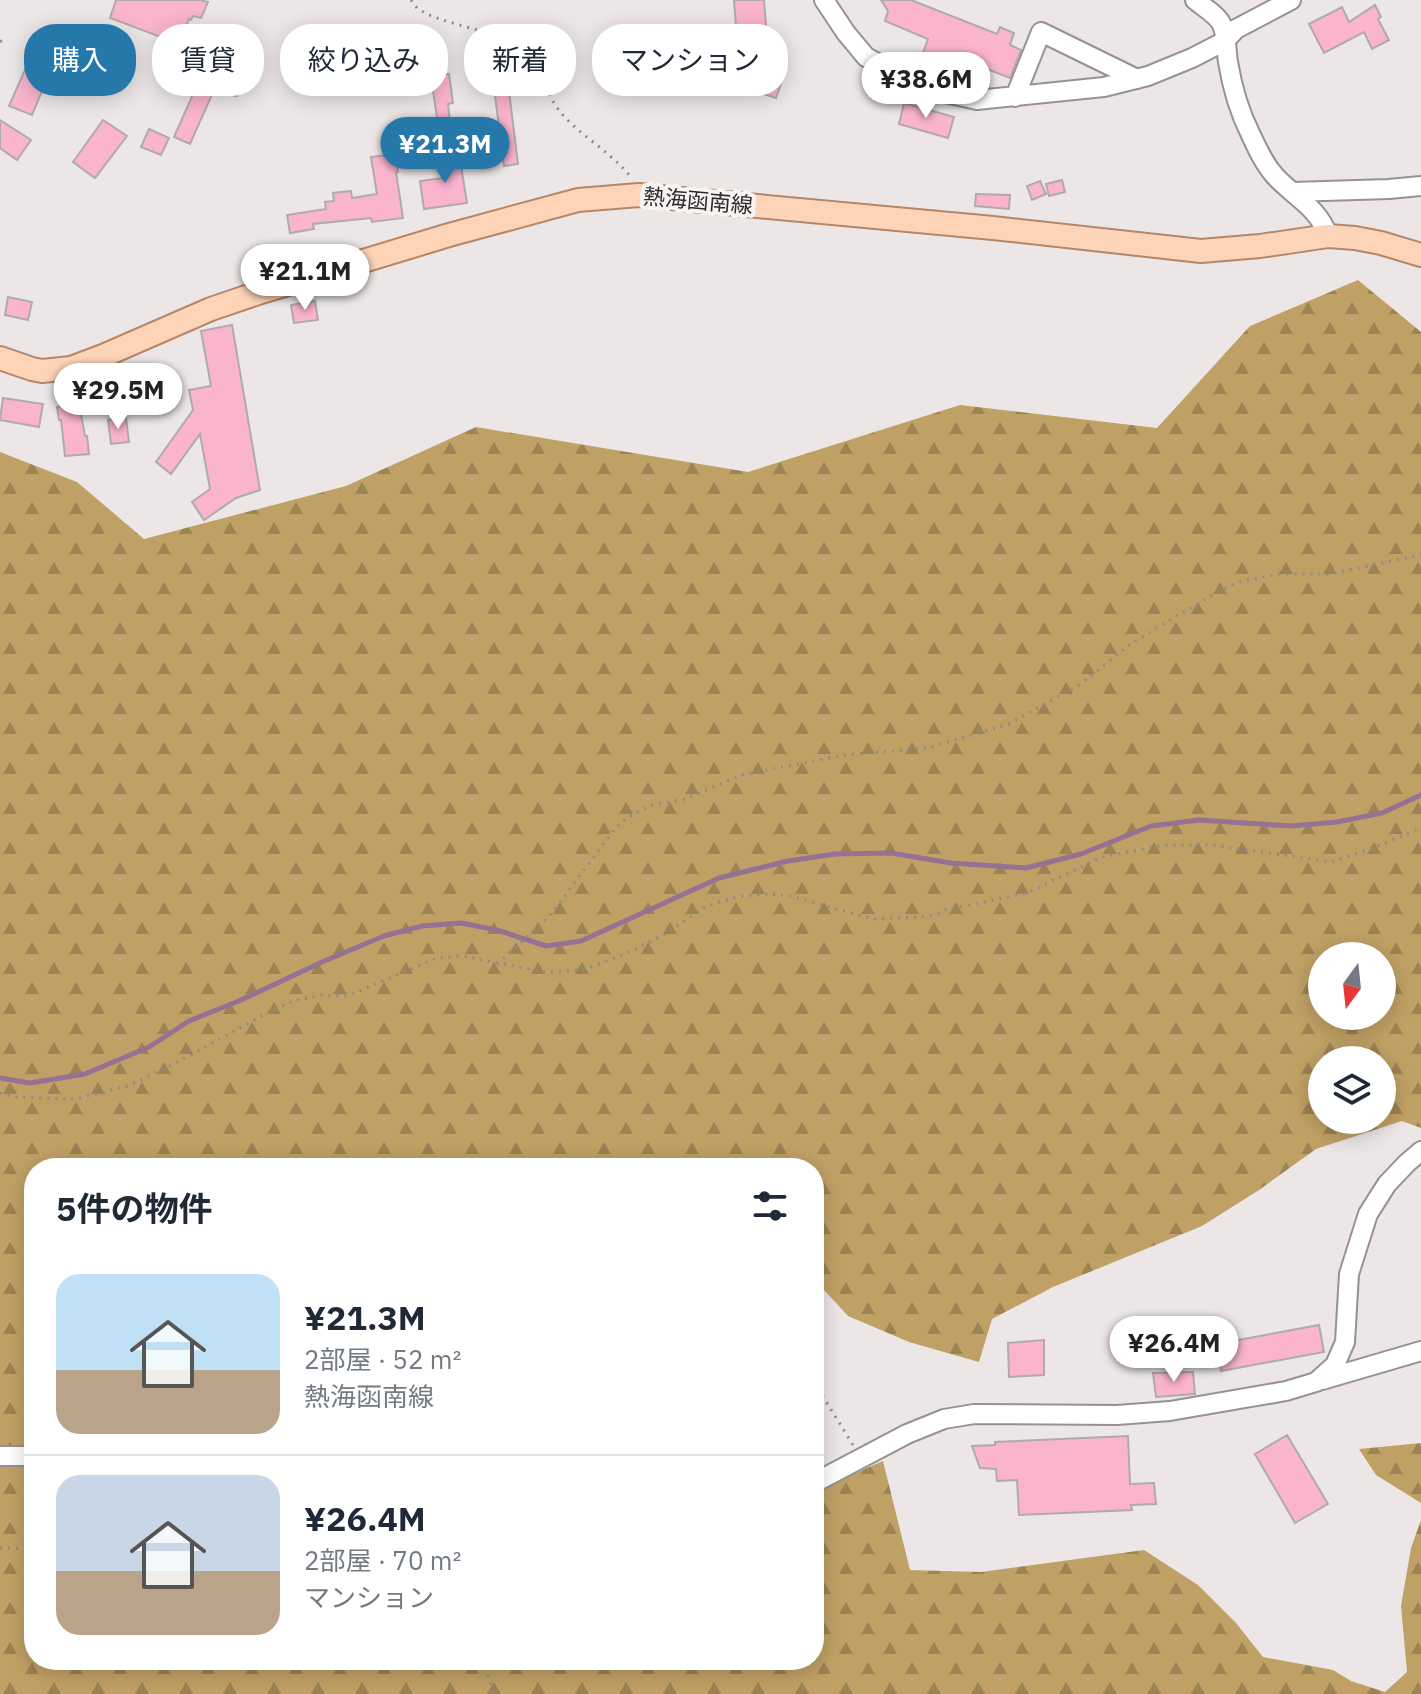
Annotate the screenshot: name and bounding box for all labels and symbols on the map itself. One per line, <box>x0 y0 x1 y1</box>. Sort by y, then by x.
pin: ¥38.6M <box>861 52 991 120</box>
pin: ¥21.3M <box>380 117 510 185</box>
street label: 熱海函南線 <box>642 181 754 219</box>
pin: ¥21.1M <box>240 244 370 312</box>
pin: ¥29.5M <box>53 363 183 431</box>
north arrow <box>1308 942 1396 1030</box>
pin: ¥26.4M <box>1109 1316 1239 1384</box>

